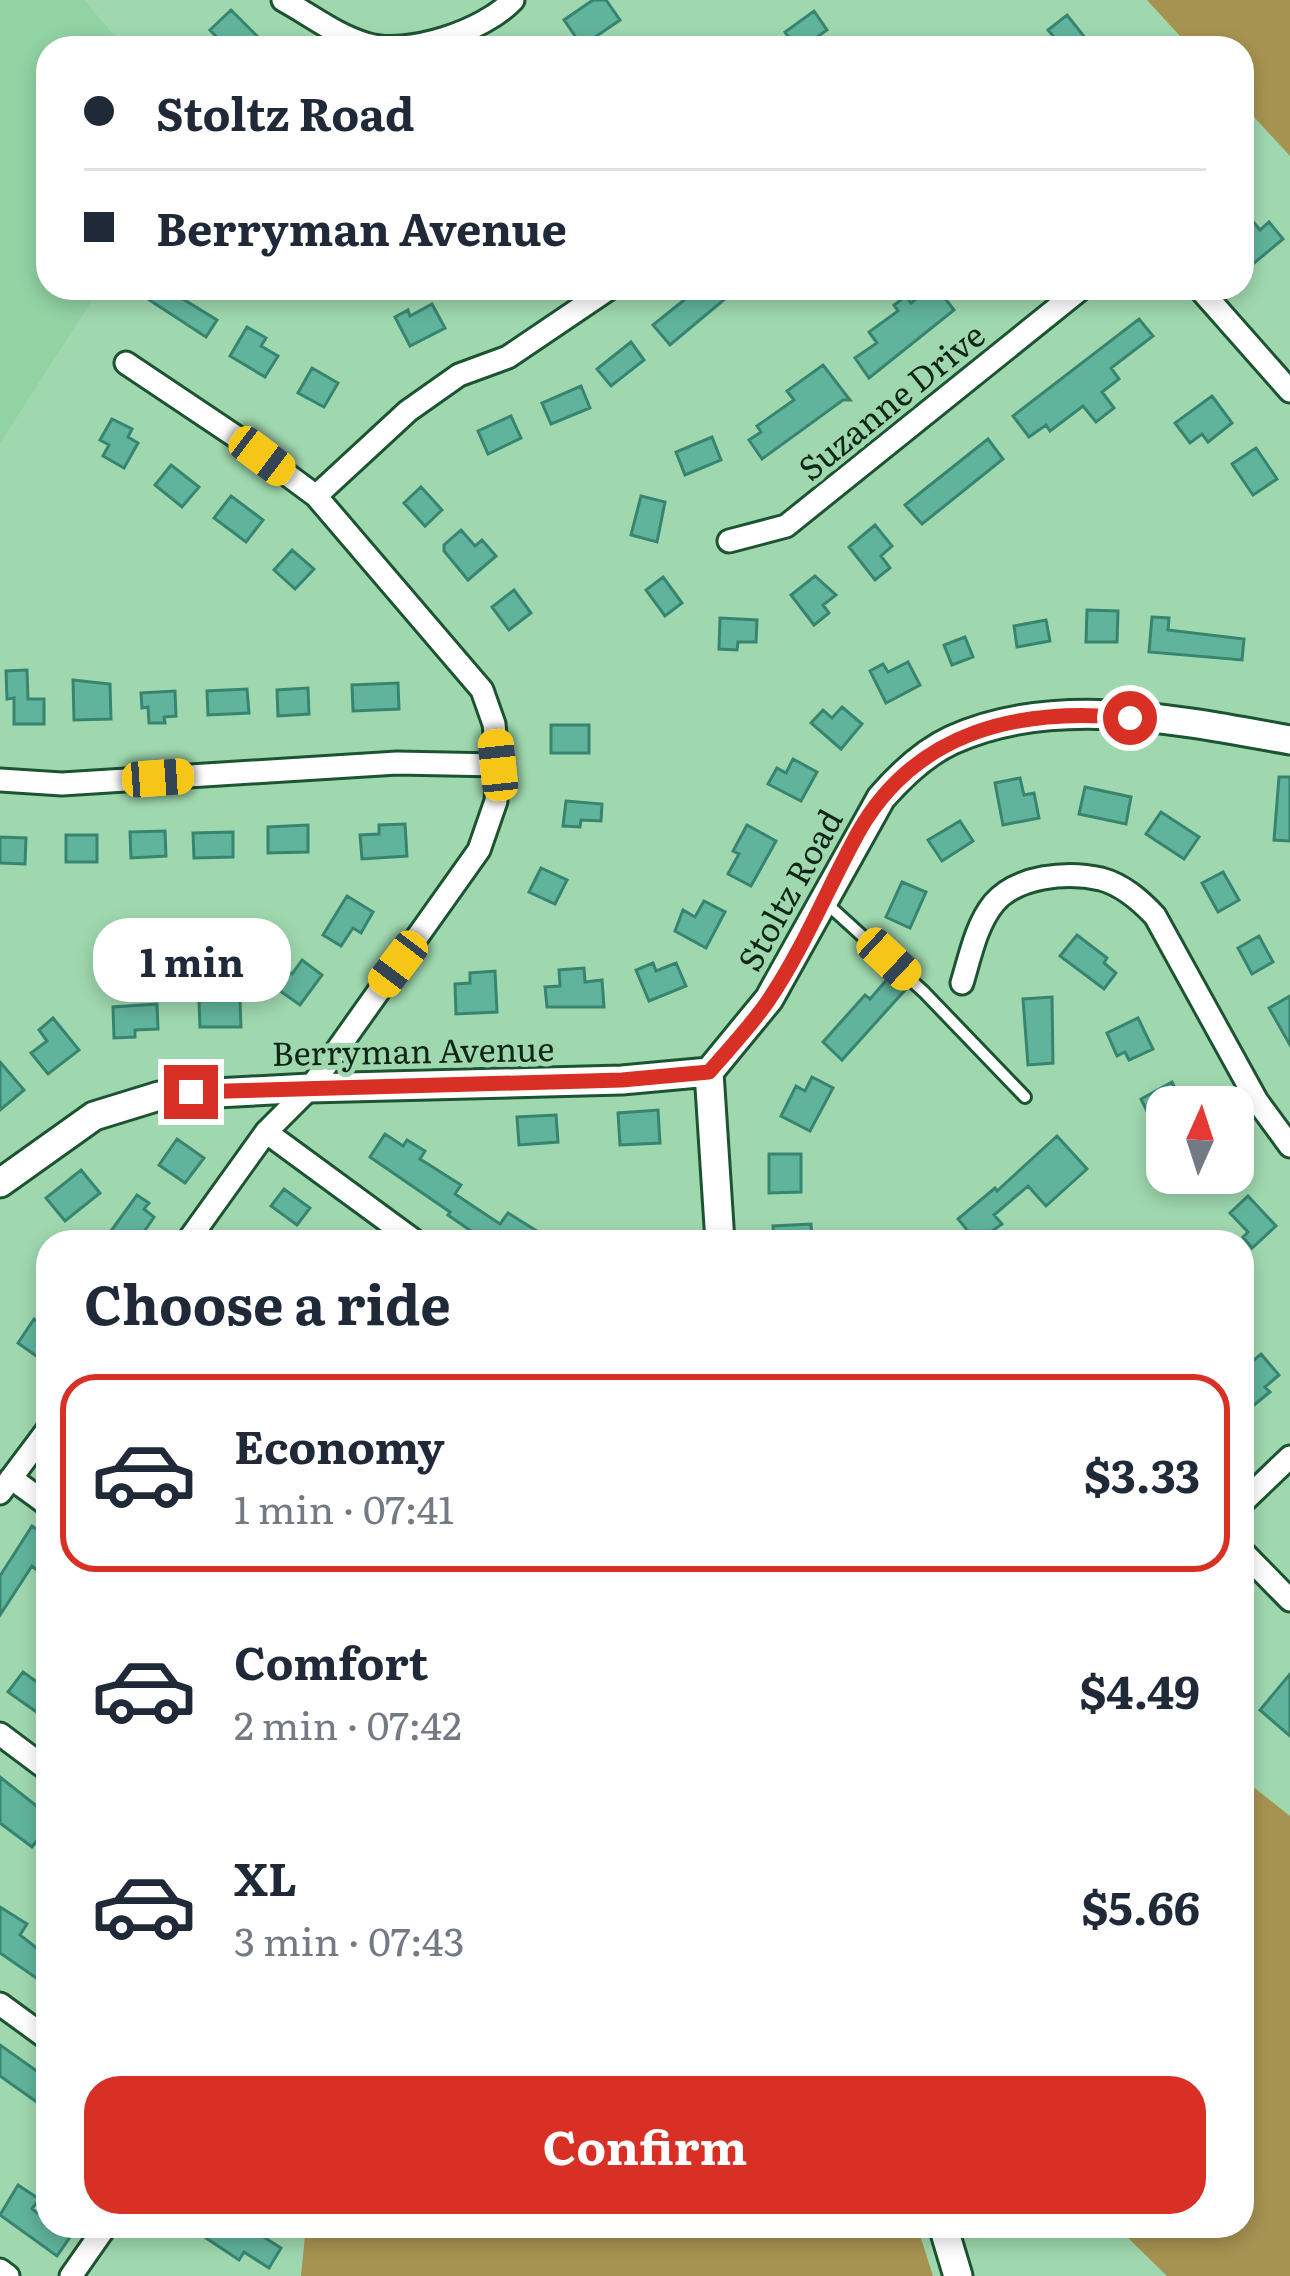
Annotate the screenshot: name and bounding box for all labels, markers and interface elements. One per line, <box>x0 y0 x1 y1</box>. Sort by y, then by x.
text: Stoltz Road <box>156 78 415 145</box>
text: Berryman Avenue <box>156 193 567 260</box>
street label: Suzanne Drive <box>786 309 994 491</box>
car <box>222 420 302 492</box>
route start <box>1103 691 1157 745</box>
car <box>476 727 520 803</box>
car <box>121 758 195 798</box>
street label: Stoltz Road <box>723 799 853 979</box>
callout: 1 min <box>92 918 290 1002</box>
car <box>850 921 928 997</box>
car <box>362 924 434 1004</box>
text: 1 min <box>140 931 244 989</box>
street label: Berryman Avenue <box>271 1022 555 1076</box>
route end <box>164 1065 218 1119</box>
north arrow <box>1146 1086 1254 1194</box>
map controls <box>1146 1086 1254 1194</box>
text: Choose a ride <box>84 1261 451 1342</box>
text: Economy <box>234 1411 445 1478</box>
icon: car <box>90 1419 198 1527</box>
text: $3.33 <box>1084 1440 1200 1507</box>
text: 1 min · 07:41 <box>234 1478 454 1536</box>
text: Comfort <box>234 1627 428 1694</box>
icon: car <box>90 1635 198 1743</box>
text: $4.49 <box>1080 1656 1200 1723</box>
text: 2 min · 07:42 <box>234 1694 462 1752</box>
text: XL <box>234 1843 297 1910</box>
icon: car <box>90 1851 198 1959</box>
text: $5.66 <box>1081 1872 1200 1939</box>
text: 3 min · 07:43 <box>234 1910 465 1968</box>
button: Confirm <box>84 2076 1206 2214</box>

